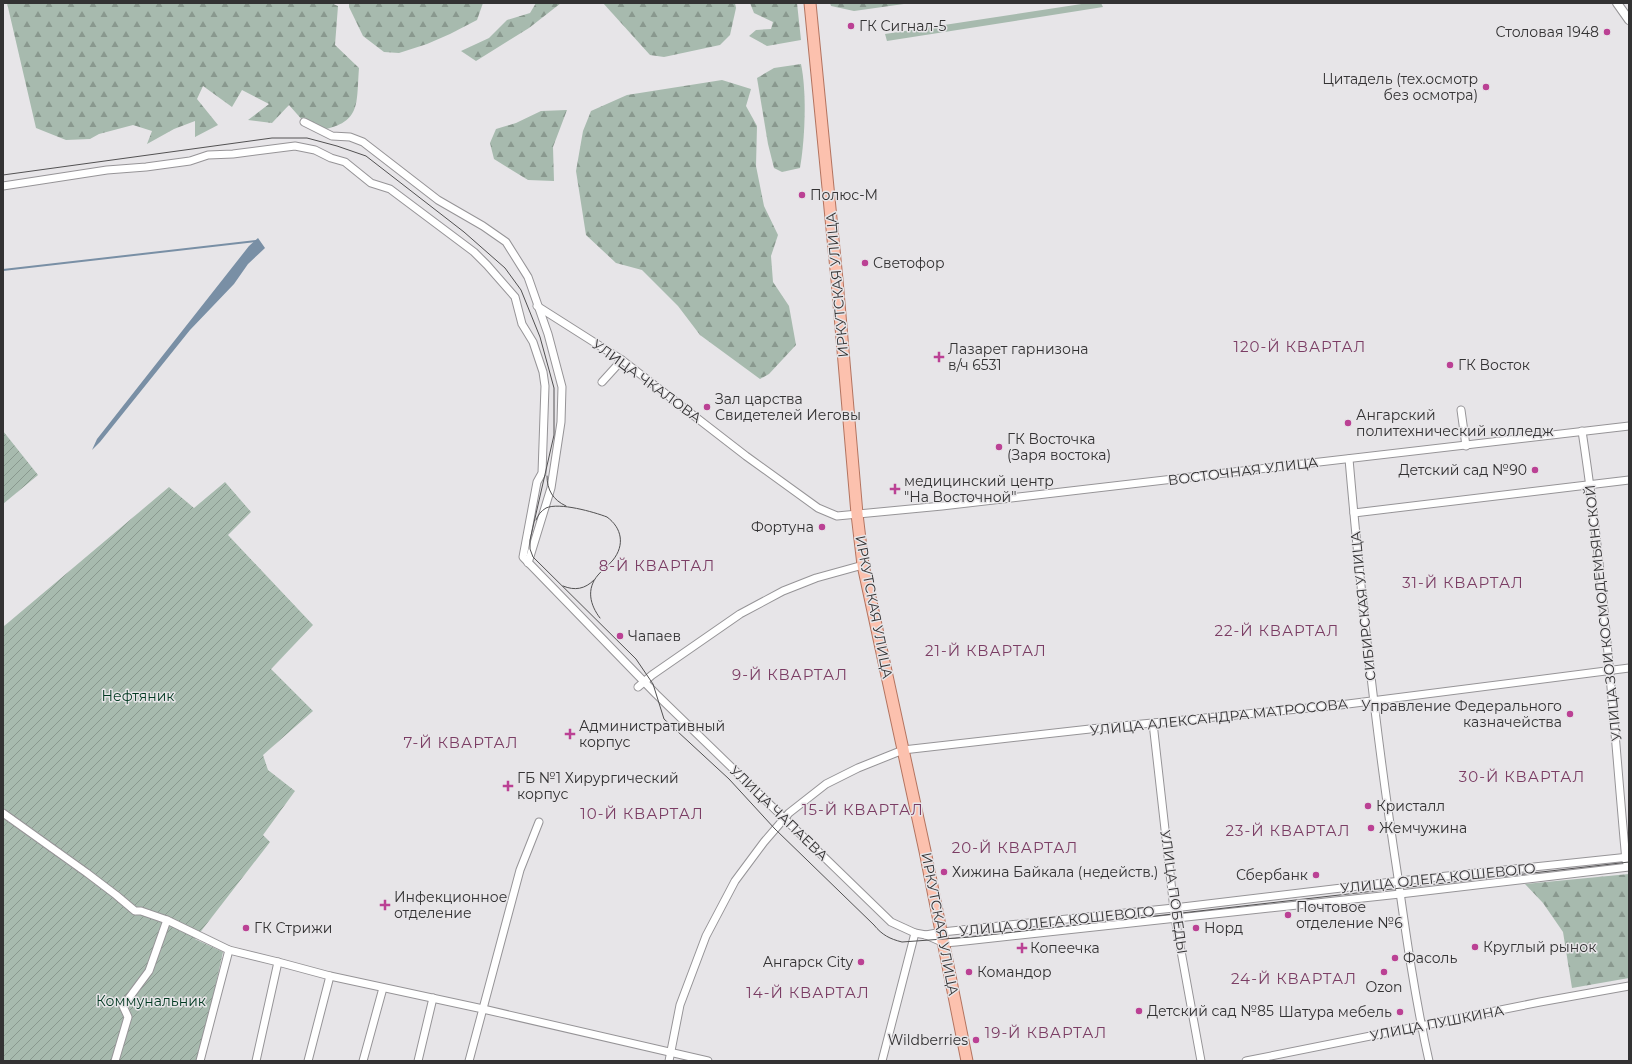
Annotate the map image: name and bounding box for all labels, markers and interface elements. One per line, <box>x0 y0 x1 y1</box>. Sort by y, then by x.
place label: ГК Сигнал-5 <box>859 17 947 35</box>
marker: ГК Сигнал-5 <box>846 21 856 31</box>
place label: Столовая 1948 <box>1496 23 1599 41</box>
marker: Столовая 1948 <box>1602 27 1612 37</box>
place label: Цитадель (тех.осмотр без осмотра) <box>1322 70 1478 104</box>
marker: Цитадель (тех.осмотр без осмотра) <box>1481 82 1491 92</box>
place label: Полюс-М <box>810 186 878 204</box>
marker: Полюс-М <box>797 190 807 200</box>
street label: ИРКУТСКАЯ УЛИЦА <box>822 211 852 358</box>
place label: Светофор <box>873 254 945 272</box>
marker: Светофор <box>860 258 870 268</box>
street label: УЛИЦА ЧКАЛОВА <box>589 335 706 427</box>
district label: 120-Й КВАРТАЛ <box>1234 337 1366 356</box>
place label: Лазарет гарнизона в/ч 6531 <box>948 340 1089 374</box>
marker: Лазарет гарнизона в/ч 6531 <box>933 351 945 363</box>
place label: ГК Восток <box>1458 356 1530 374</box>
marker: ГК Восток <box>1445 360 1455 370</box>
place label: Зал царства Свидетелей Иеговы <box>715 390 861 424</box>
marker: Зал царства Свидетелей Иеговы <box>702 402 712 412</box>
place label: Ангарский политехнический колледж <box>1356 406 1554 440</box>
marker: Ангарский политехнический колледж <box>1343 418 1353 428</box>
place label: ГК Восточка (Заря востока) <box>1007 430 1111 464</box>
marker: ГК Восточка (Заря востока) <box>994 442 1004 452</box>
street label: ВОСТОЧНАЯ УЛИЦА <box>1167 453 1320 489</box>
place label: Детский сад №90 <box>1399 461 1527 479</box>
marker: Детский сад №90 <box>1530 465 1540 475</box>
place label: медицинский центр "На Восточной" <box>904 472 1054 506</box>
marker: медицинский центр "На Восточной" <box>889 483 901 495</box>
street label: УЛИЦА ЗОИ КОСМОДЕМЬЯНСКОЙ <box>1581 484 1625 742</box>
place label: Фортуна <box>751 518 814 536</box>
marker: Фортуна <box>817 522 827 532</box>
street label: СИБИРСКАЯ УЛИЦА <box>1346 530 1380 682</box>
street label: ИРКУТСКАЯ УЛИЦА <box>851 534 897 681</box>
district label: 8-Й КВАРТАЛ <box>599 556 715 575</box>
district label: 31-Й КВАРТАЛ <box>1402 573 1524 592</box>
district label: 22-Й КВАРТАЛ <box>1215 621 1339 640</box>
place label: Чапаев <box>628 627 681 645</box>
marker: Чапаев <box>615 631 625 641</box>
district label: 21-Й КВАРТАЛ <box>925 641 1047 660</box>
district label: 9-Й КВАРТАЛ <box>732 665 848 684</box>
park label: Нефтяник <box>101 687 175 705</box>
street label: УЛИЦА АЛЕКСАНДРА МАТРОСОВА <box>1089 694 1349 740</box>
place label: Управление Федерального казначейства <box>1361 697 1562 731</box>
marker: Управление Федерального казначейства <box>1565 709 1575 719</box>
place label: Административный корпус <box>579 717 725 751</box>
marker: Административный корпус <box>564 728 576 740</box>
district label: 7-Й КВАРТАЛ <box>404 733 518 752</box>
street label: УЛИЦА ЧАПАЕВА <box>726 761 832 865</box>
district label: 30-Й КВАРТАЛ <box>1459 767 1585 786</box>
place label: ГБ №1 Хирургический корпус <box>517 769 679 803</box>
marker: ГБ №1 Хирургический корпус <box>502 780 514 792</box>
place label: Кристалл <box>1376 797 1445 815</box>
district label: 15-Й КВАРТАЛ <box>802 800 924 819</box>
marker: Кристалл <box>1363 801 1373 811</box>
district label: 10-Й КВАРТАЛ <box>580 804 704 823</box>
place label: Жемчужина <box>1379 819 1467 837</box>
district label: 23-Й КВАРТАЛ <box>1226 821 1350 840</box>
marker: Жемчужина <box>1366 823 1376 833</box>
street label: УЛИЦА ПОБЕДЫ <box>1156 829 1192 955</box>
district label: 20-Й КВАРТАЛ <box>952 838 1078 857</box>
street label: ИРКУТСКАЯ УЛИЦА <box>917 851 963 998</box>
street label: УЛИЦА ОЛЕГА КОШЕВОГО <box>1339 859 1537 897</box>
place label: Хижина Байкала (недейств.) <box>952 863 1158 881</box>
place label: Сбербанк <box>1236 866 1308 884</box>
marker: Хижина Байкала (недейств.) <box>939 867 949 877</box>
marker: Сбербанк <box>1311 870 1321 880</box>
place label: Инфекционное отделение <box>394 888 507 922</box>
place label: Почтовое отделение №6 <box>1296 898 1403 932</box>
marker: Инфекционное отделение <box>379 899 391 911</box>
street label: УЛИЦА ОЛЕГА КОШЕВОГО <box>958 902 1156 940</box>
marker: Почтовое отделение №6 <box>1283 910 1293 920</box>
place label: ГК Стрижи <box>254 919 332 937</box>
place label: Норд <box>1204 919 1243 937</box>
marker: ГК Стрижи <box>241 923 251 933</box>
marker: Норд <box>1191 923 1201 933</box>
place label: Круглый рынок <box>1483 938 1596 956</box>
place label: Копеечка <box>1030 939 1100 957</box>
marker: Круглый рынок <box>1470 942 1480 952</box>
marker: Копеечка <box>1017 943 1027 953</box>
place label: Фасоль <box>1403 949 1457 967</box>
place label: Ангарск City <box>763 953 853 971</box>
marker: Фасоль <box>1390 953 1400 963</box>
marker: Ангарск City <box>856 957 866 967</box>
place label: Командор <box>977 963 1052 981</box>
marker: Командор <box>964 967 974 977</box>
marker: Ozon <box>1379 967 1389 977</box>
district label: 24-Й КВАРТАЛ <box>1231 969 1357 988</box>
place label: Ozon <box>1365 978 1403 996</box>
district label: 14-Й КВАРТАЛ <box>746 983 870 1002</box>
park label: Коммунальник <box>96 992 206 1010</box>
street label: УЛИЦА ПУШКИНА <box>1368 1001 1506 1045</box>
place label: Детский сад №85 <box>1147 1002 1274 1020</box>
place label: Шатура мебель <box>1279 1003 1392 1021</box>
marker: Детский сад №85 <box>1134 1006 1144 1016</box>
marker: Шатура мебель <box>1395 1007 1405 1017</box>
district label: 19-Й КВАРТАЛ <box>985 1023 1107 1042</box>
place label: Wildberries <box>888 1031 968 1049</box>
marker: Wildberries <box>971 1035 981 1045</box>

